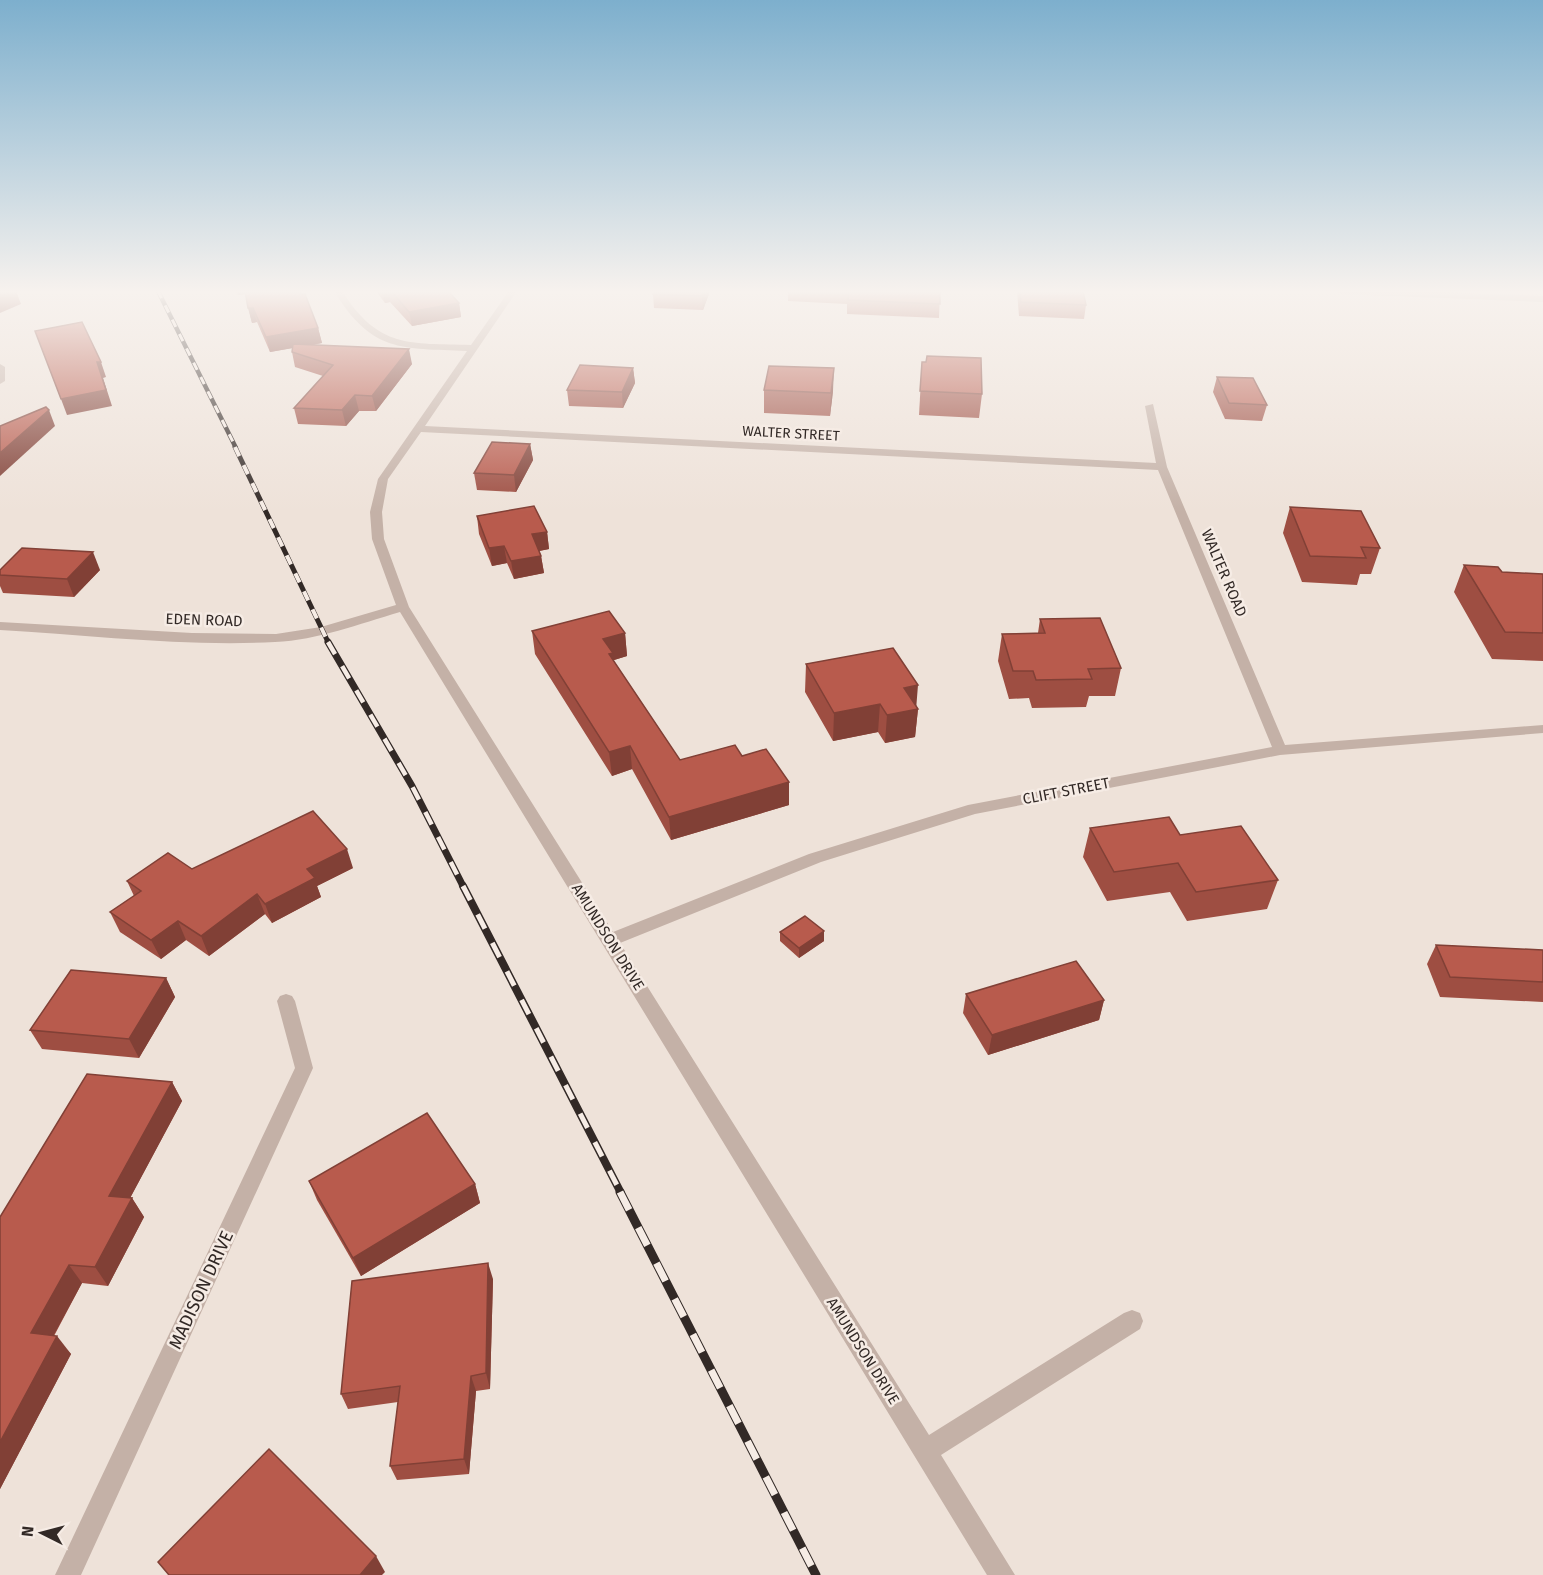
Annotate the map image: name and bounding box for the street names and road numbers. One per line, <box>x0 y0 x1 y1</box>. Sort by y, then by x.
street label: WALTER STREET <box>742 422 841 445</box>
street label: WALTER ROAD <box>1197 526 1251 620</box>
street label: EDEN ROAD <box>165 610 243 630</box>
street label: CLIFT STREET <box>1021 774 1111 808</box>
street label: AMUNDSON DRIVE <box>568 880 648 994</box>
street label: MADISON DRIVE <box>164 1227 238 1353</box>
street label: AMUNDSON DRIVE <box>823 1294 903 1408</box>

